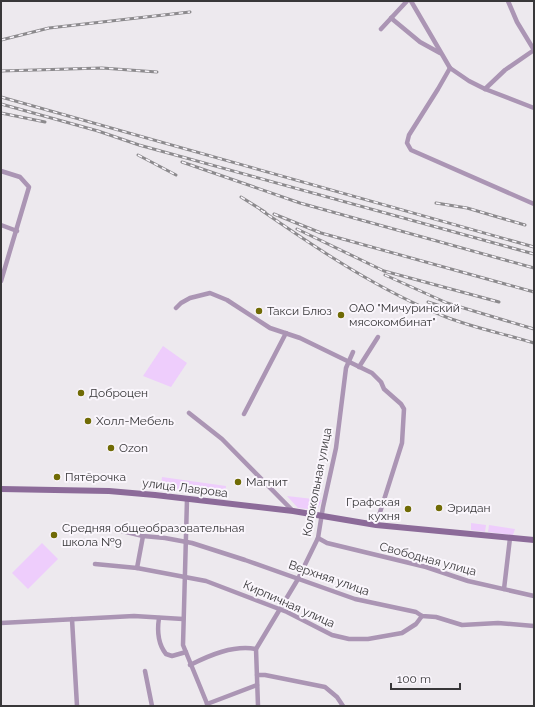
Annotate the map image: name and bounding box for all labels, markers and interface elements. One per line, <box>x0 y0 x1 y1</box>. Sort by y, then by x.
place label: ОАО "Мичуринский мясокомбинат" <box>349 301 460 329</box>
place label: Такси Блюз <box>267 304 332 318</box>
marker: Такси Блюз <box>254 306 264 316</box>
marker: ОАО "Мичуринский мясокомбинат" <box>336 310 346 320</box>
place label: Доброцен <box>89 386 148 400</box>
marker: Доброцен <box>76 388 86 398</box>
place label: Холл-Мебель <box>96 414 174 428</box>
marker: Холл-Мебель <box>83 416 93 426</box>
street label: Колокольная улица <box>300 426 334 538</box>
place label: Ozon <box>119 441 148 455</box>
marker: Ozon <box>106 443 116 453</box>
place label: Пятёрочка <box>65 470 126 484</box>
marker: Пятёрочка <box>52 472 62 482</box>
place label: Магнит <box>246 475 288 489</box>
street label: улица Лаврова <box>141 476 229 500</box>
marker: Магнит <box>233 477 243 487</box>
place label: Графская кухня <box>346 495 400 523</box>
place label: Эридан <box>447 501 491 515</box>
marker: Эридан <box>434 503 444 513</box>
marker: Графская кухня <box>403 504 413 514</box>
place label: Средняя общеобразовательная школа №9 <box>62 521 245 549</box>
marker: Средняя общеобразовательная школа №9 <box>49 530 59 540</box>
street label: Свободная улица <box>378 539 478 579</box>
street label: Верхняя улица <box>287 558 371 598</box>
street label: Кирпичная улица <box>241 578 337 630</box>
scale bar <box>391 665 460 691</box>
text: 100 m <box>397 672 431 686</box>

